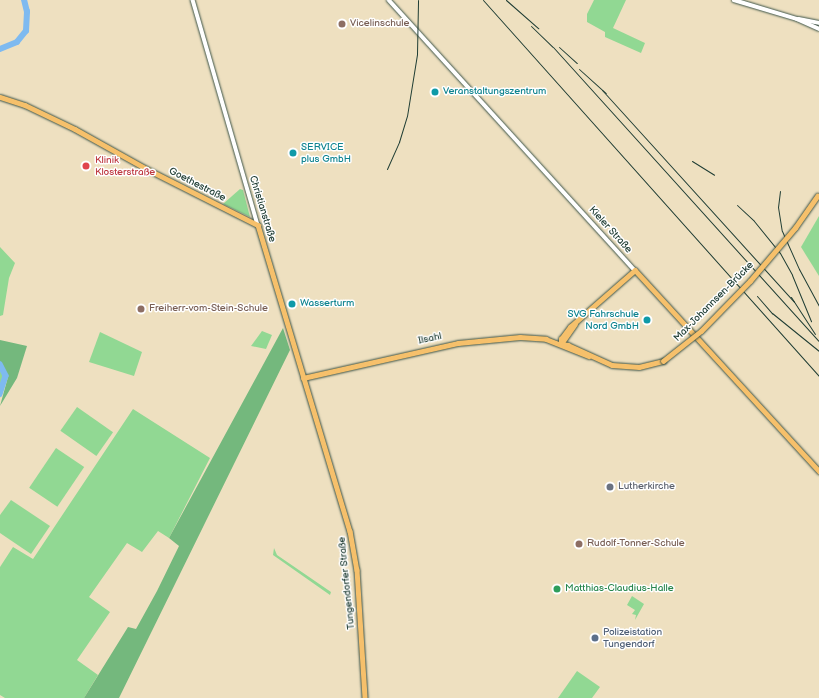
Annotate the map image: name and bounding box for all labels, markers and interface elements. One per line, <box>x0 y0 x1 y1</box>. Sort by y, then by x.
place label: Vicelinschule <box>350 18 409 30</box>
marker: Vicelinschule <box>337 19 347 29</box>
place label: Veranstaltungszentrum <box>443 86 546 98</box>
marker: Veranstaltungszentrum <box>430 87 440 97</box>
place label: SERVICE plus GmbH <box>301 141 351 164</box>
marker: SERVICE plus GmbH <box>288 148 298 158</box>
place label: Klinik Klosterstraße <box>95 154 155 178</box>
marker: Klinik Klosterstraße <box>80 160 92 172</box>
street label: Goethestraße <box>167 166 227 204</box>
street label: Christianstraße <box>246 174 278 244</box>
street label: Kieler Straße <box>586 204 634 256</box>
street label: Max-Johannsen-Brücke <box>672 260 756 344</box>
place label: Wasserturm <box>300 298 354 310</box>
marker: Wasserturm <box>287 299 297 309</box>
place label: Freiherr-vom-Stein-Schule <box>149 303 268 315</box>
marker: Freiherr-vom-Stein-Schule <box>136 304 146 314</box>
place label: SVG Fahrschule Nord GmbH <box>567 308 639 332</box>
marker: SVG Fahrschule Nord GmbH <box>642 315 652 325</box>
street label: Ilsahl <box>417 331 443 347</box>
place label: Lutherkirche <box>618 481 675 493</box>
marker: Lutherkirche <box>605 482 615 492</box>
street label: Tungendorfer Straße <box>336 536 358 630</box>
place label: Rudolf-Tonner-Schule <box>587 538 685 550</box>
marker: Rudolf-Tonner-Schule <box>574 539 584 549</box>
place label: Matthias-Claudius-Halle <box>565 583 674 595</box>
marker: Matthias-Claudius-Halle <box>552 584 562 594</box>
place label: Polizeistation Tungendorf <box>603 626 662 650</box>
marker: Polizeistation Tungendorf <box>590 633 600 643</box>

